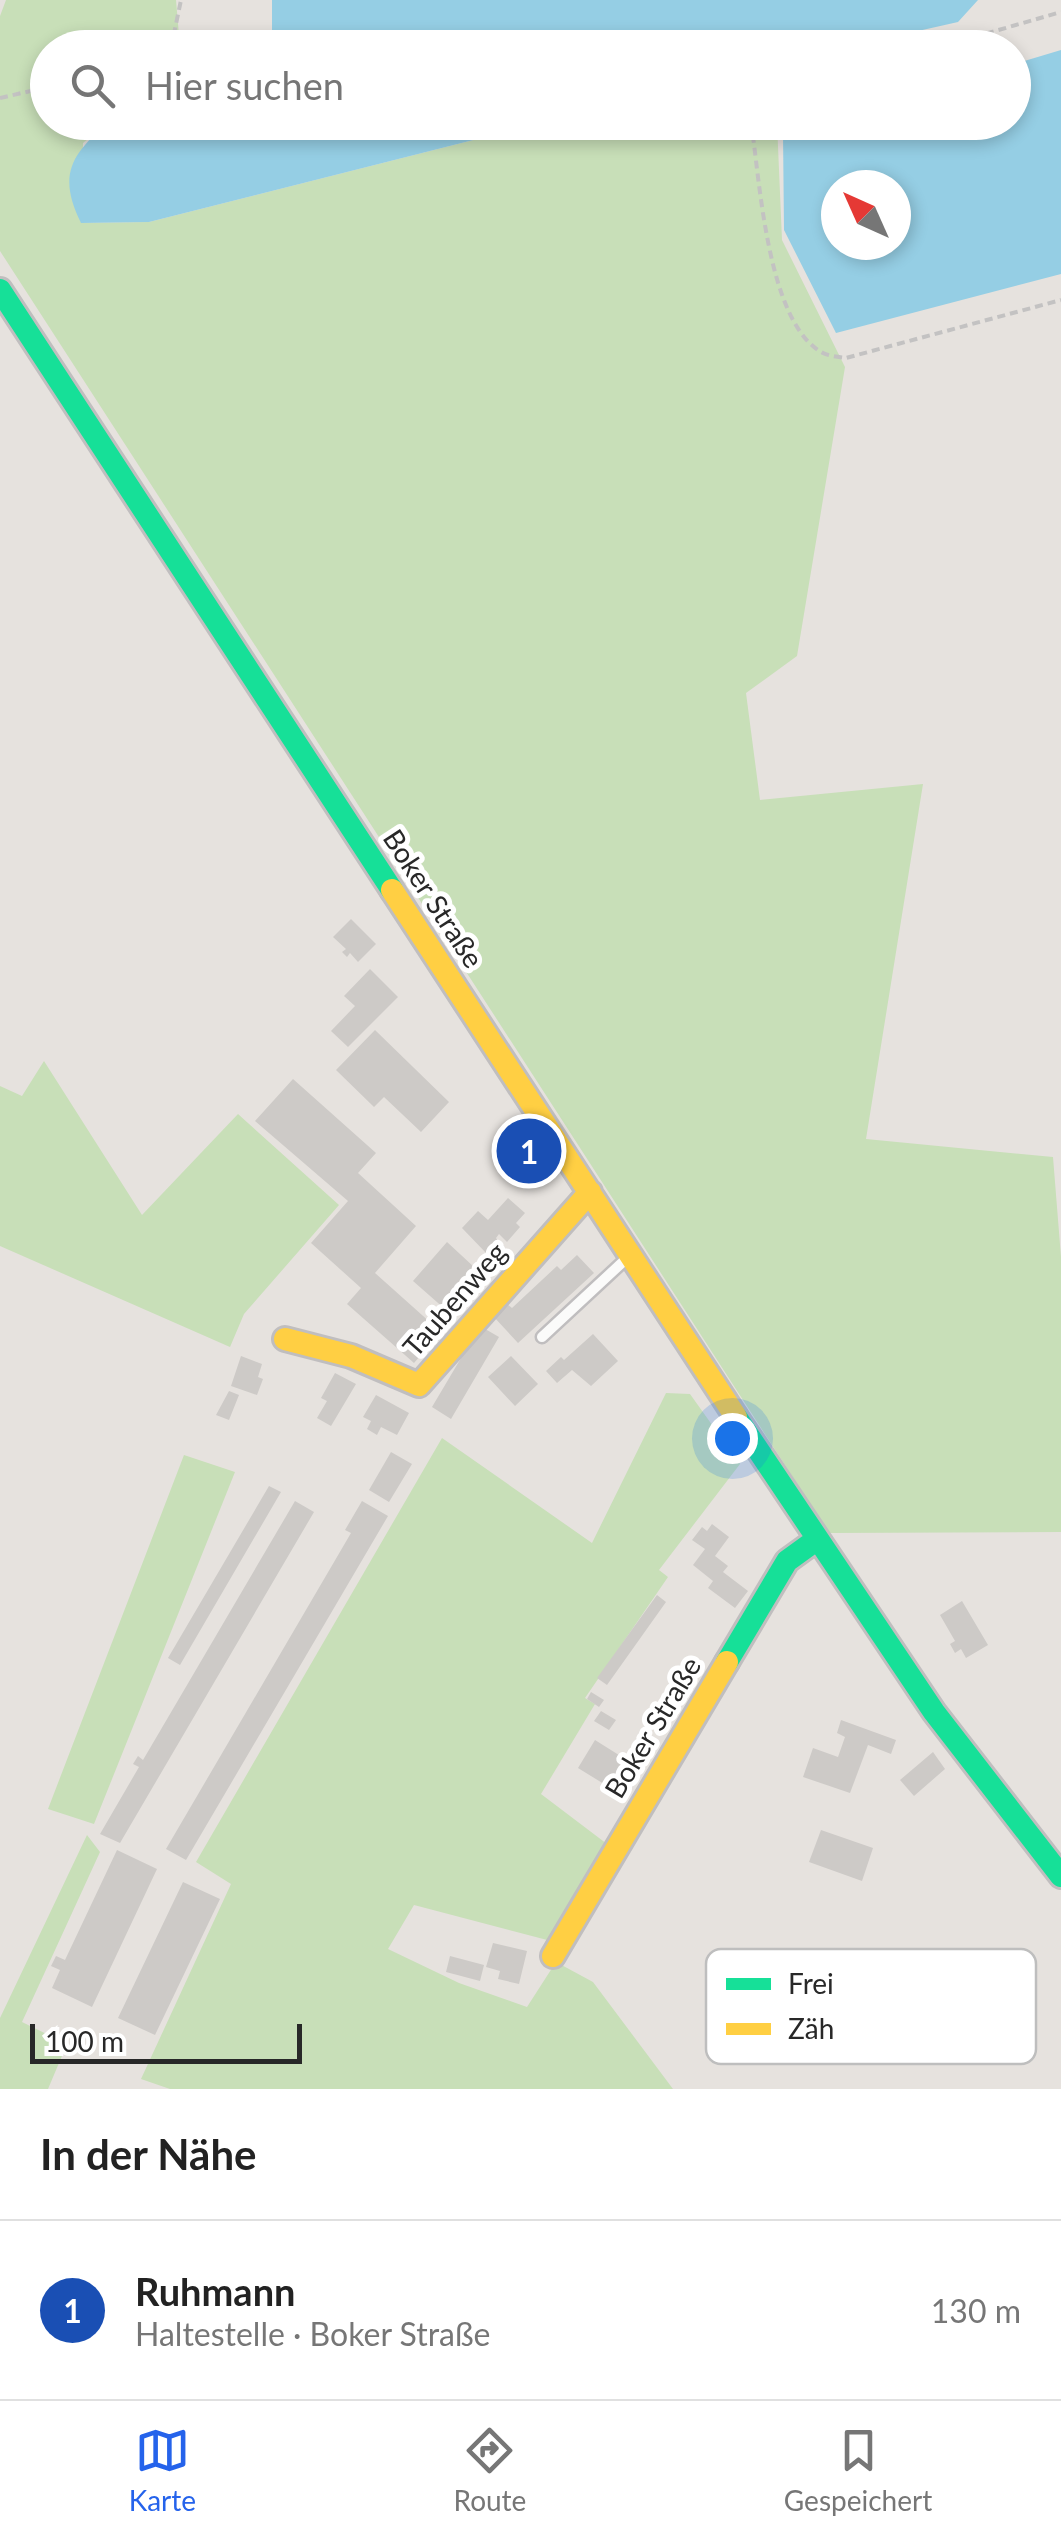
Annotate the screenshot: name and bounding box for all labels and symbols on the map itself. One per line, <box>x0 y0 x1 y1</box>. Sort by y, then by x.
north arrow <box>821 170 911 260</box>
street label: Boker Straße <box>377 822 491 974</box>
pin: 1 <box>496 1114 562 1188</box>
street label: Taubenweg <box>395 1235 513 1363</box>
your location <box>707 1413 758 1464</box>
street label: Boker Straße <box>597 1650 707 1804</box>
legend <box>706 1949 1036 2064</box>
text: Frei <box>788 1966 834 2000</box>
text: Zäh <box>788 2011 834 2045</box>
scale bar <box>30 2019 302 2064</box>

